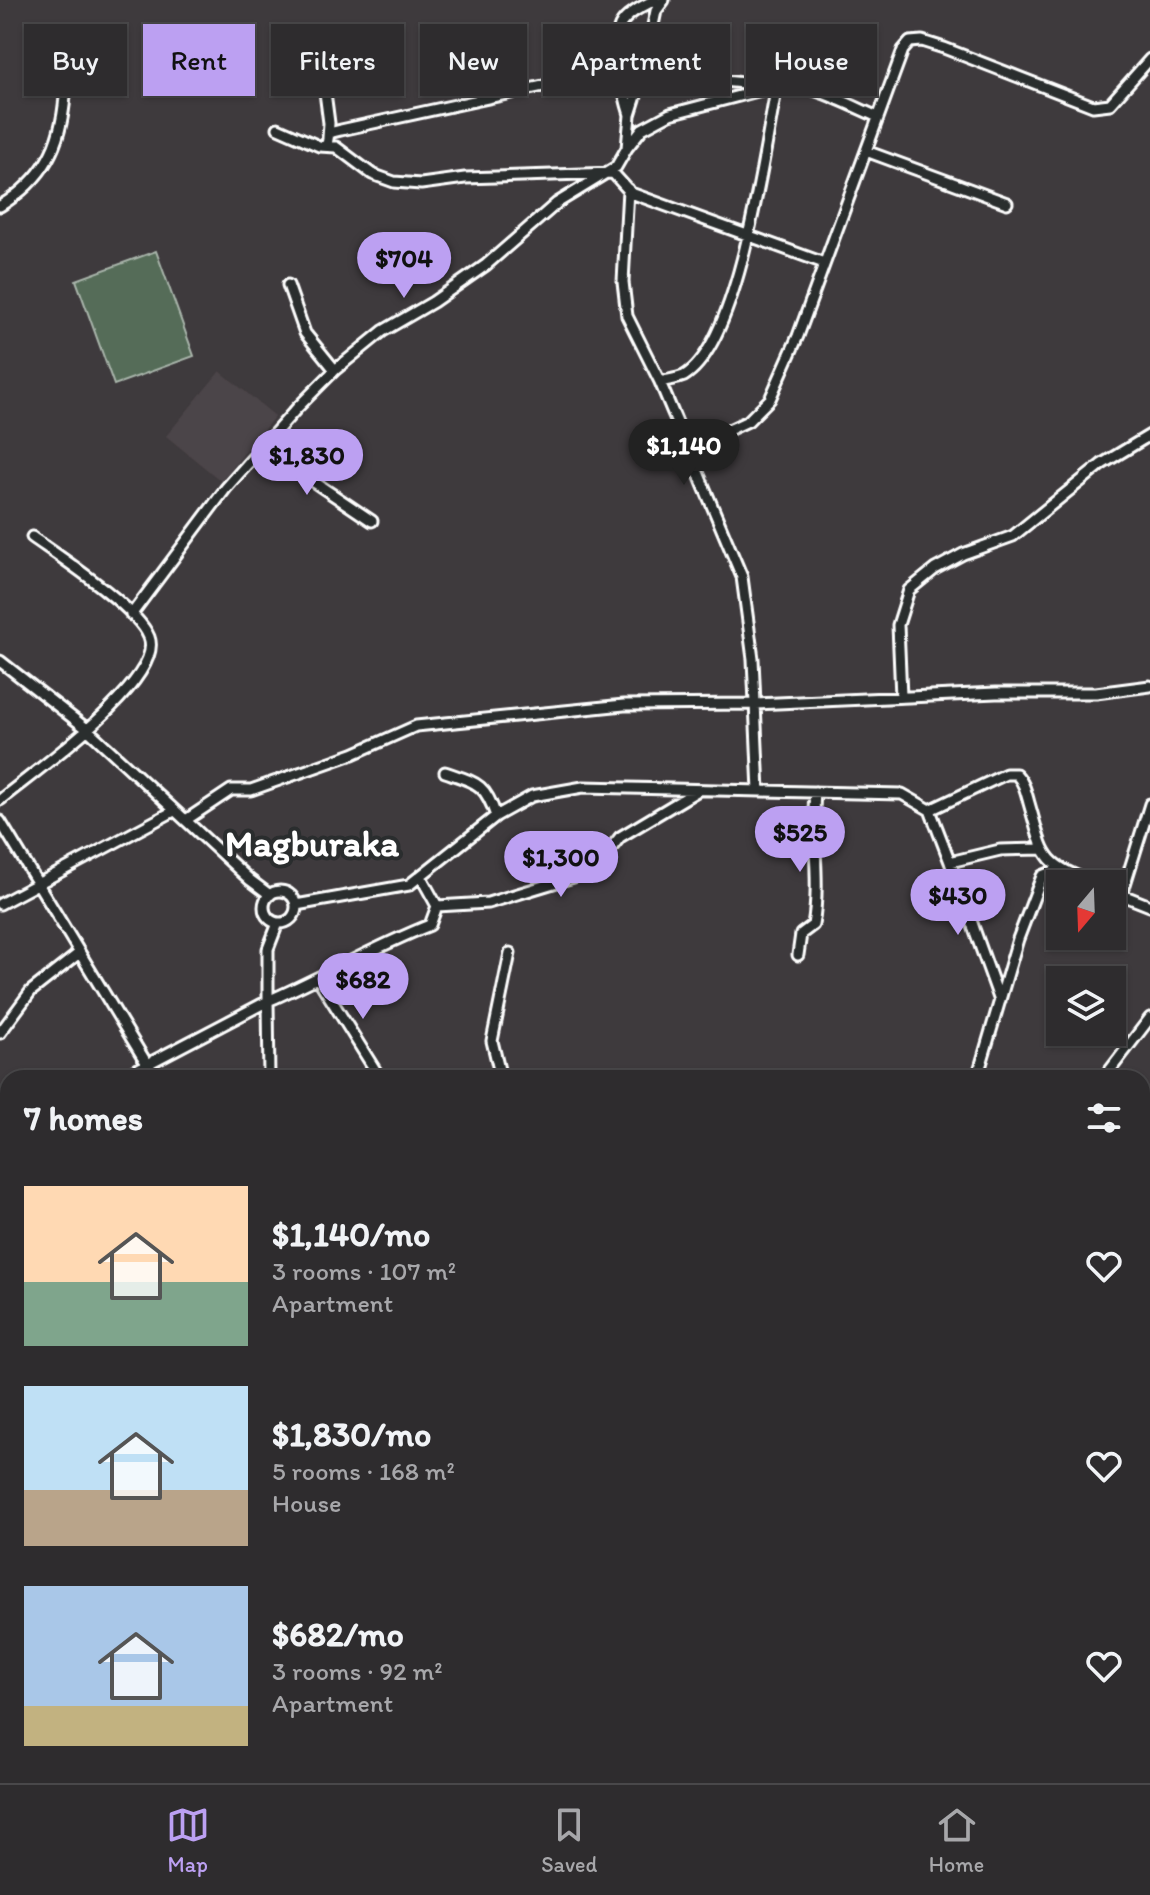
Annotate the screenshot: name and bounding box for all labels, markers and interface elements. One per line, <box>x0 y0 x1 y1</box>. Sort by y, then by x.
chip: Buy <box>24 24 127 96</box>
chip: Rent <box>143 24 255 96</box>
chip: Filters <box>271 24 404 96</box>
chip: New <box>420 24 527 96</box>
chip: Apartment <box>543 24 730 96</box>
chip: House <box>746 24 877 96</box>
pin: $704 <box>357 232 451 300</box>
text: $704 <box>375 242 433 274</box>
pin: $1,140 <box>619 419 749 487</box>
pin: $1,830 <box>242 429 372 497</box>
text: $1,140 <box>646 429 722 461</box>
text: $1,830 <box>269 439 345 471</box>
pin: $525 <box>753 806 847 874</box>
text: $525 <box>773 816 827 848</box>
district label: Magburaka <box>225 822 399 865</box>
pin: $1,300 <box>496 831 626 899</box>
text: $1,300 <box>522 841 600 873</box>
pin: $430 <box>911 869 1005 937</box>
north arrow <box>1046 870 1126 950</box>
map controls <box>1046 870 1126 1046</box>
text: $430 <box>929 879 988 911</box>
pin: $682 <box>316 953 410 1021</box>
text: $682 <box>336 963 390 995</box>
button: layers <box>1046 966 1126 1046</box>
icon: filters <box>1082 1096 1126 1140</box>
text: 7 homes <box>24 1098 143 1139</box>
text: $1,140/mo <box>272 1214 430 1255</box>
icon: home <box>88 1218 184 1314</box>
icon: heart <box>1082 1244 1126 1288</box>
text: 3 rooms · 107 m² <box>272 1255 456 1287</box>
text: Apartment <box>272 1287 393 1319</box>
text: $1,830/mo <box>272 1414 431 1455</box>
icon: home <box>88 1418 184 1514</box>
icon: heart <box>1082 1444 1126 1488</box>
text: 5 rooms · 168 m² <box>272 1455 455 1487</box>
text: House <box>272 1487 342 1519</box>
text: $682/mo <box>272 1614 404 1655</box>
icon: home <box>88 1618 184 1714</box>
icon: heart <box>1082 1644 1126 1688</box>
text: 3 rooms · 92 m² <box>272 1655 443 1687</box>
text: Apartment <box>272 1687 393 1719</box>
tab: Map <box>166 1803 210 1878</box>
tab: Saved <box>541 1803 597 1878</box>
tab: Home <box>929 1803 984 1878</box>

